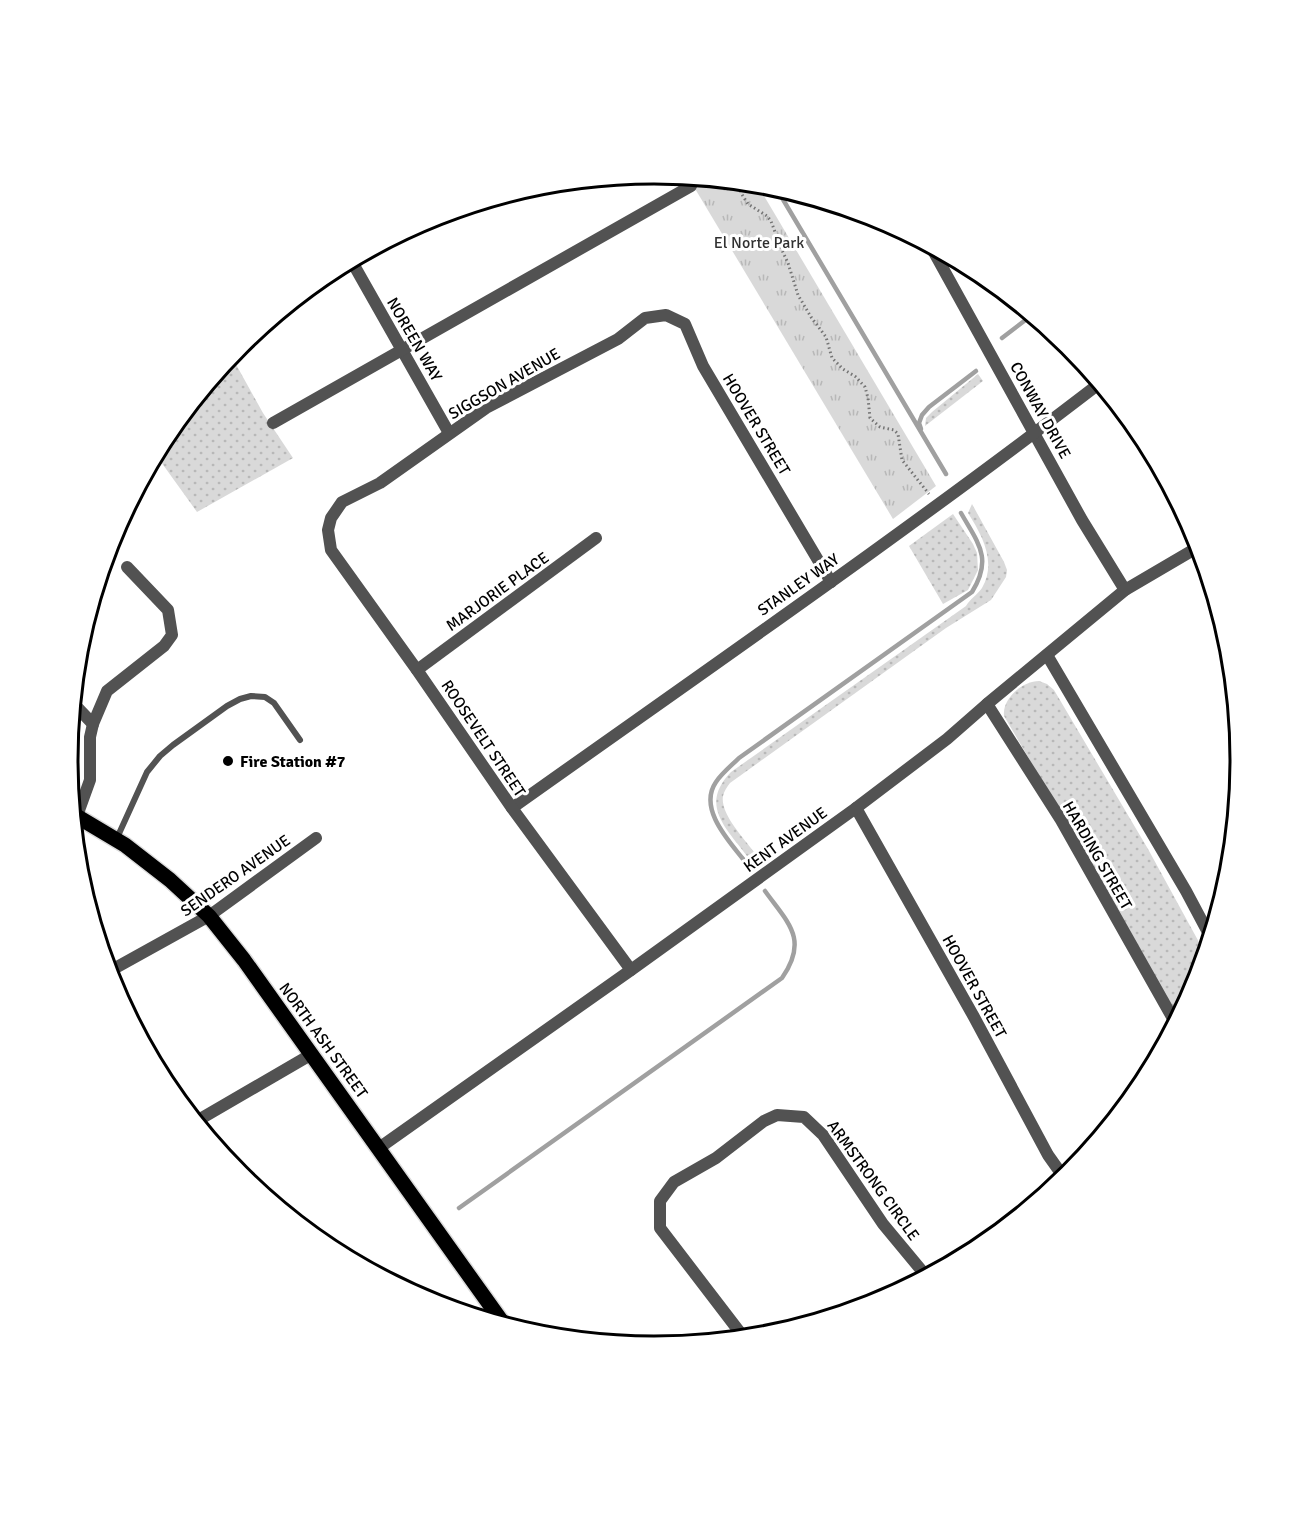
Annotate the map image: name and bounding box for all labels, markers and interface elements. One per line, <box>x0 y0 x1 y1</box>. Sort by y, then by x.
park label: El Norte Park <box>714 233 804 253</box>
street label: NOREEN WAY <box>382 294 446 385</box>
street label: SIGGSON AVENUE <box>445 344 564 424</box>
street label: CONWAY DRIVE <box>1005 359 1075 462</box>
street label: HOOVER STREET <box>718 370 794 479</box>
street label: MARJORIE PLACE <box>442 548 553 636</box>
street label: STANLEY WAY <box>754 549 843 620</box>
street label: ROOSEVELT STREET <box>437 676 530 801</box>
place label: Fire Station #7 <box>240 752 346 772</box>
marker: Fire Station #7 <box>221 754 235 768</box>
street label: HARDING STREET <box>1058 798 1136 913</box>
street label: KENT AVENUE <box>740 803 831 877</box>
street label: SENDERO AVENUE <box>177 830 294 921</box>
street label: HOOVER STREET <box>938 931 1011 1042</box>
street label: NORTH ASH STREET <box>275 979 372 1102</box>
street label: ARMSTRONG CIRCLE <box>823 1117 924 1245</box>

